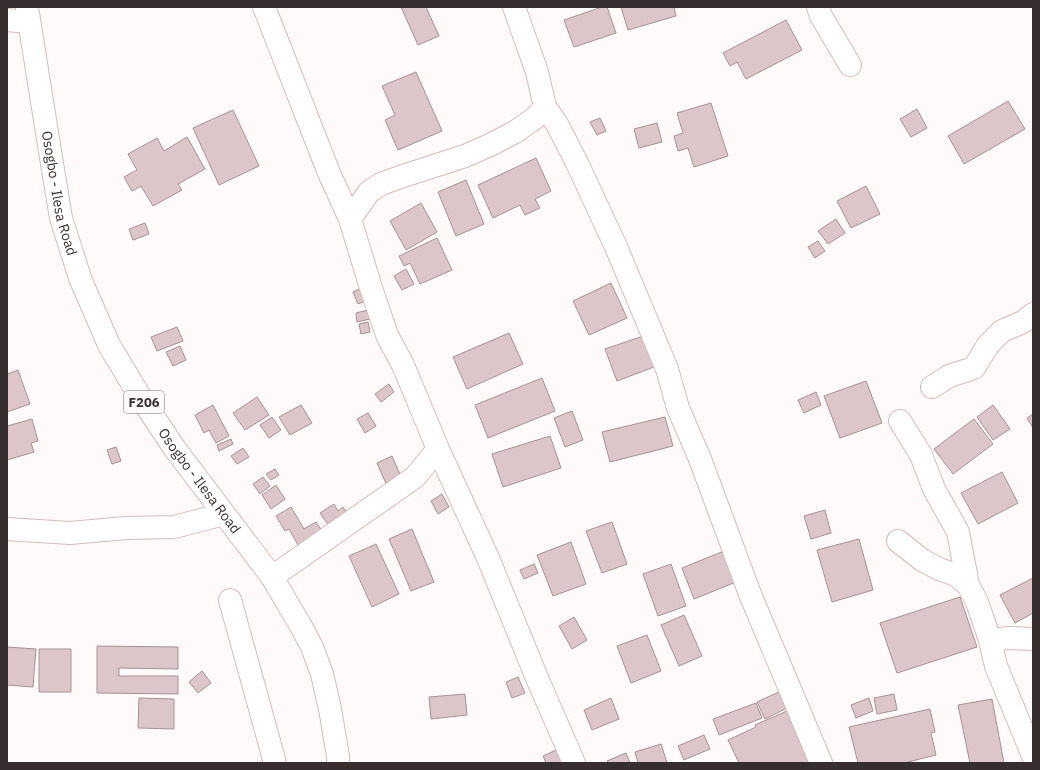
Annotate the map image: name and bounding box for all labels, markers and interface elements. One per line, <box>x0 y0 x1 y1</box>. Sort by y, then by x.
street label: Osogbo - Ilesa Road <box>38 129 81 258</box>
road number: F206 <box>124 391 164 413</box>
street label: Osogbo - Ilesa Road <box>155 425 245 537</box>

